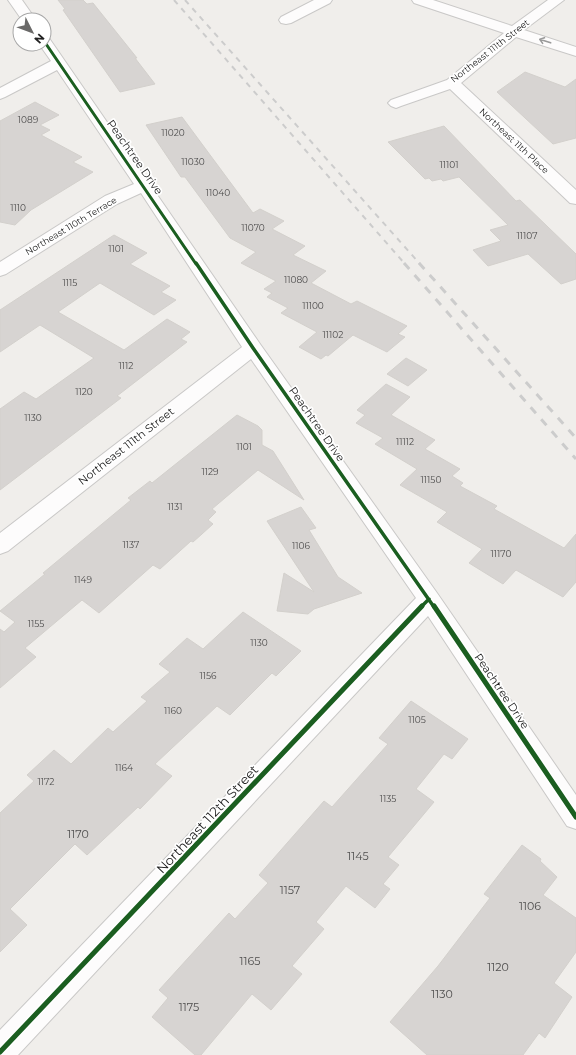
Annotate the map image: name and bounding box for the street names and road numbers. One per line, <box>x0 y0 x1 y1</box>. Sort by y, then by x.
street label: Northeast 111th Street <box>448 16 531 85</box>
street label: Northeast 11th Place <box>477 106 552 176</box>
street label: Peachtree Drive <box>104 117 166 197</box>
street label: Northeast 110th Terrace <box>23 194 119 257</box>
street label: Peachtree Drive <box>286 384 348 464</box>
street label: Northeast 111th Street <box>75 404 177 488</box>
street label: Peachtree Drive <box>472 651 533 732</box>
street label: Northeast 112th Street <box>153 762 261 876</box>

